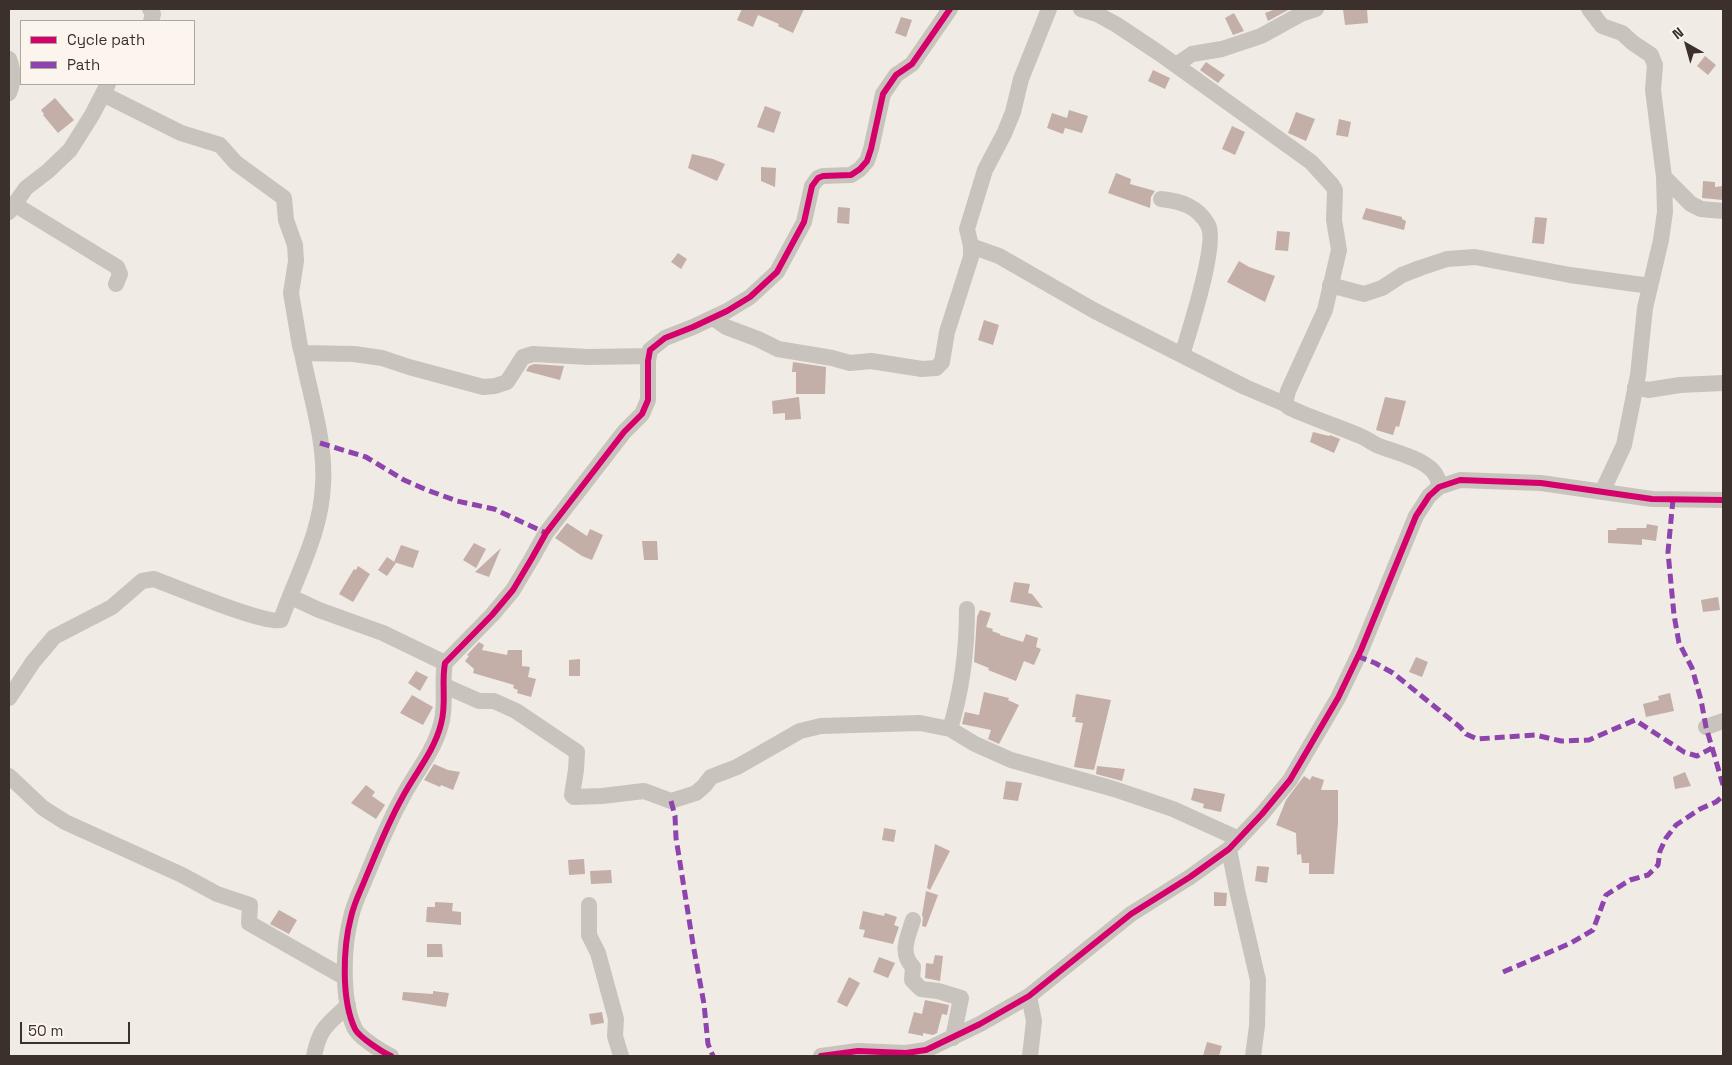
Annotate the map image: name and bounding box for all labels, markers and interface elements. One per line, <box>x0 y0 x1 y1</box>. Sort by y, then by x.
legend <box>20 20 195 85</box>
north arrow <box>1662 20 1712 70</box>
text: N <box>1669 23 1687 43</box>
text: Cycle path <box>67 30 145 49</box>
text: Path <box>67 55 100 74</box>
scale bar <box>22 1012 132 1044</box>
text: 50 m <box>28 1021 63 1040</box>

